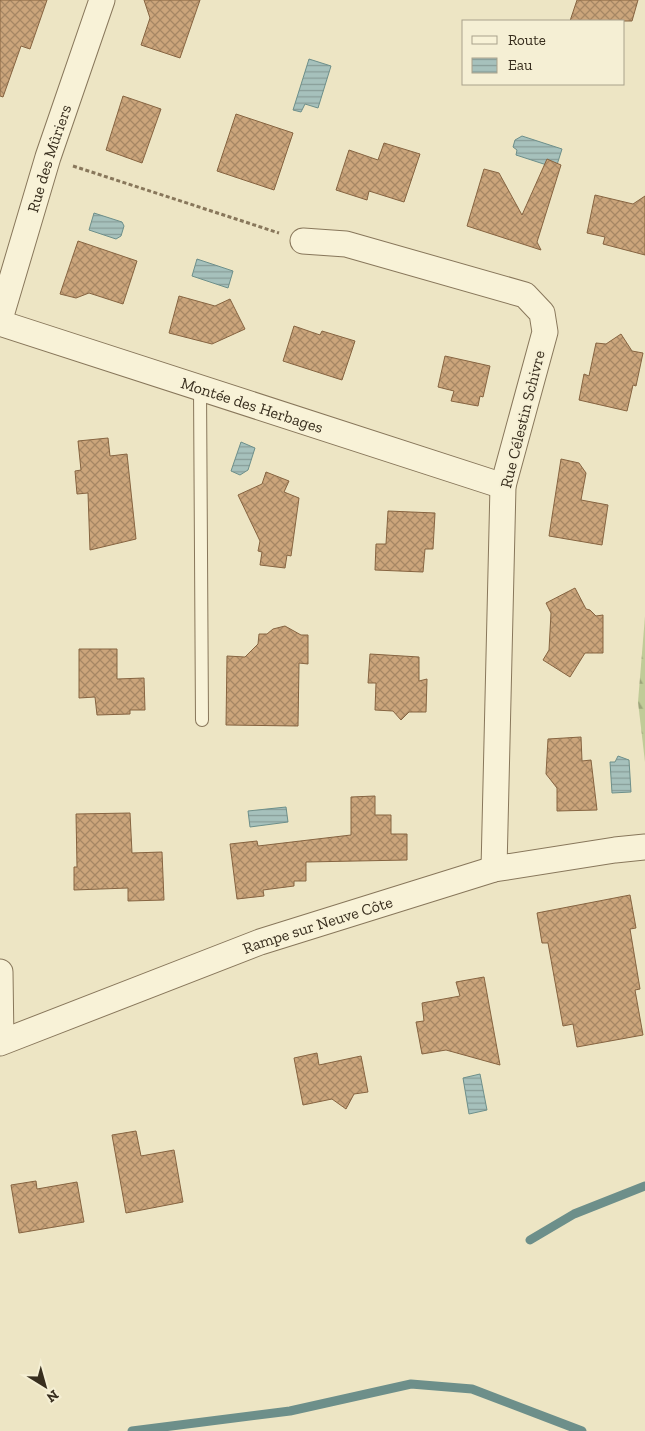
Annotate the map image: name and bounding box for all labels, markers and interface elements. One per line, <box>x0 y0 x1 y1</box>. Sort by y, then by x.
legend <box>462 20 625 85</box>
text: Route <box>508 31 546 49</box>
text: Eau <box>508 56 533 74</box>
street label: Rue des Mûriers <box>23 102 75 215</box>
street label: Rue Célestin Schivre <box>496 348 549 490</box>
street label: Montée des Herbages <box>178 373 325 437</box>
street label: Rampe sur Neuve Côte <box>240 892 395 958</box>
north arrow <box>20 1361 70 1411</box>
text: N <box>43 1386 62 1406</box>

